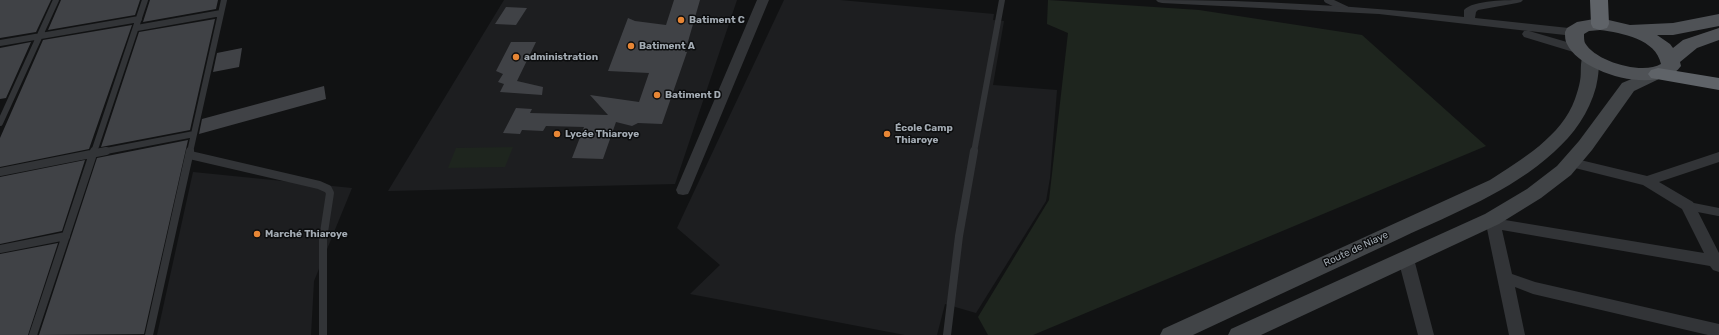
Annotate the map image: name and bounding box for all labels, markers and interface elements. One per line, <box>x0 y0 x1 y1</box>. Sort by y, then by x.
place label: Batiment C <box>689 14 745 26</box>
marker: Batiment C <box>676 15 686 25</box>
place label: Batiment A <box>639 40 695 52</box>
marker: Batiment A <box>626 41 636 51</box>
place label: administration <box>524 51 598 63</box>
marker: administration <box>511 52 521 62</box>
place label: Batiment D <box>665 89 721 101</box>
marker: Batiment D <box>652 90 662 100</box>
place label: École Camp Thiaroye <box>895 122 953 146</box>
place label: Lycée Thiaroye <box>565 128 639 140</box>
marker: Lycée Thiaroye <box>552 129 562 139</box>
marker: École Camp Thiaroye <box>882 129 892 139</box>
place label: Marché Thiaroye <box>265 228 348 240</box>
marker: Marché Thiaroye <box>252 229 262 239</box>
street label: Route de Niaye <box>1322 229 1390 269</box>

